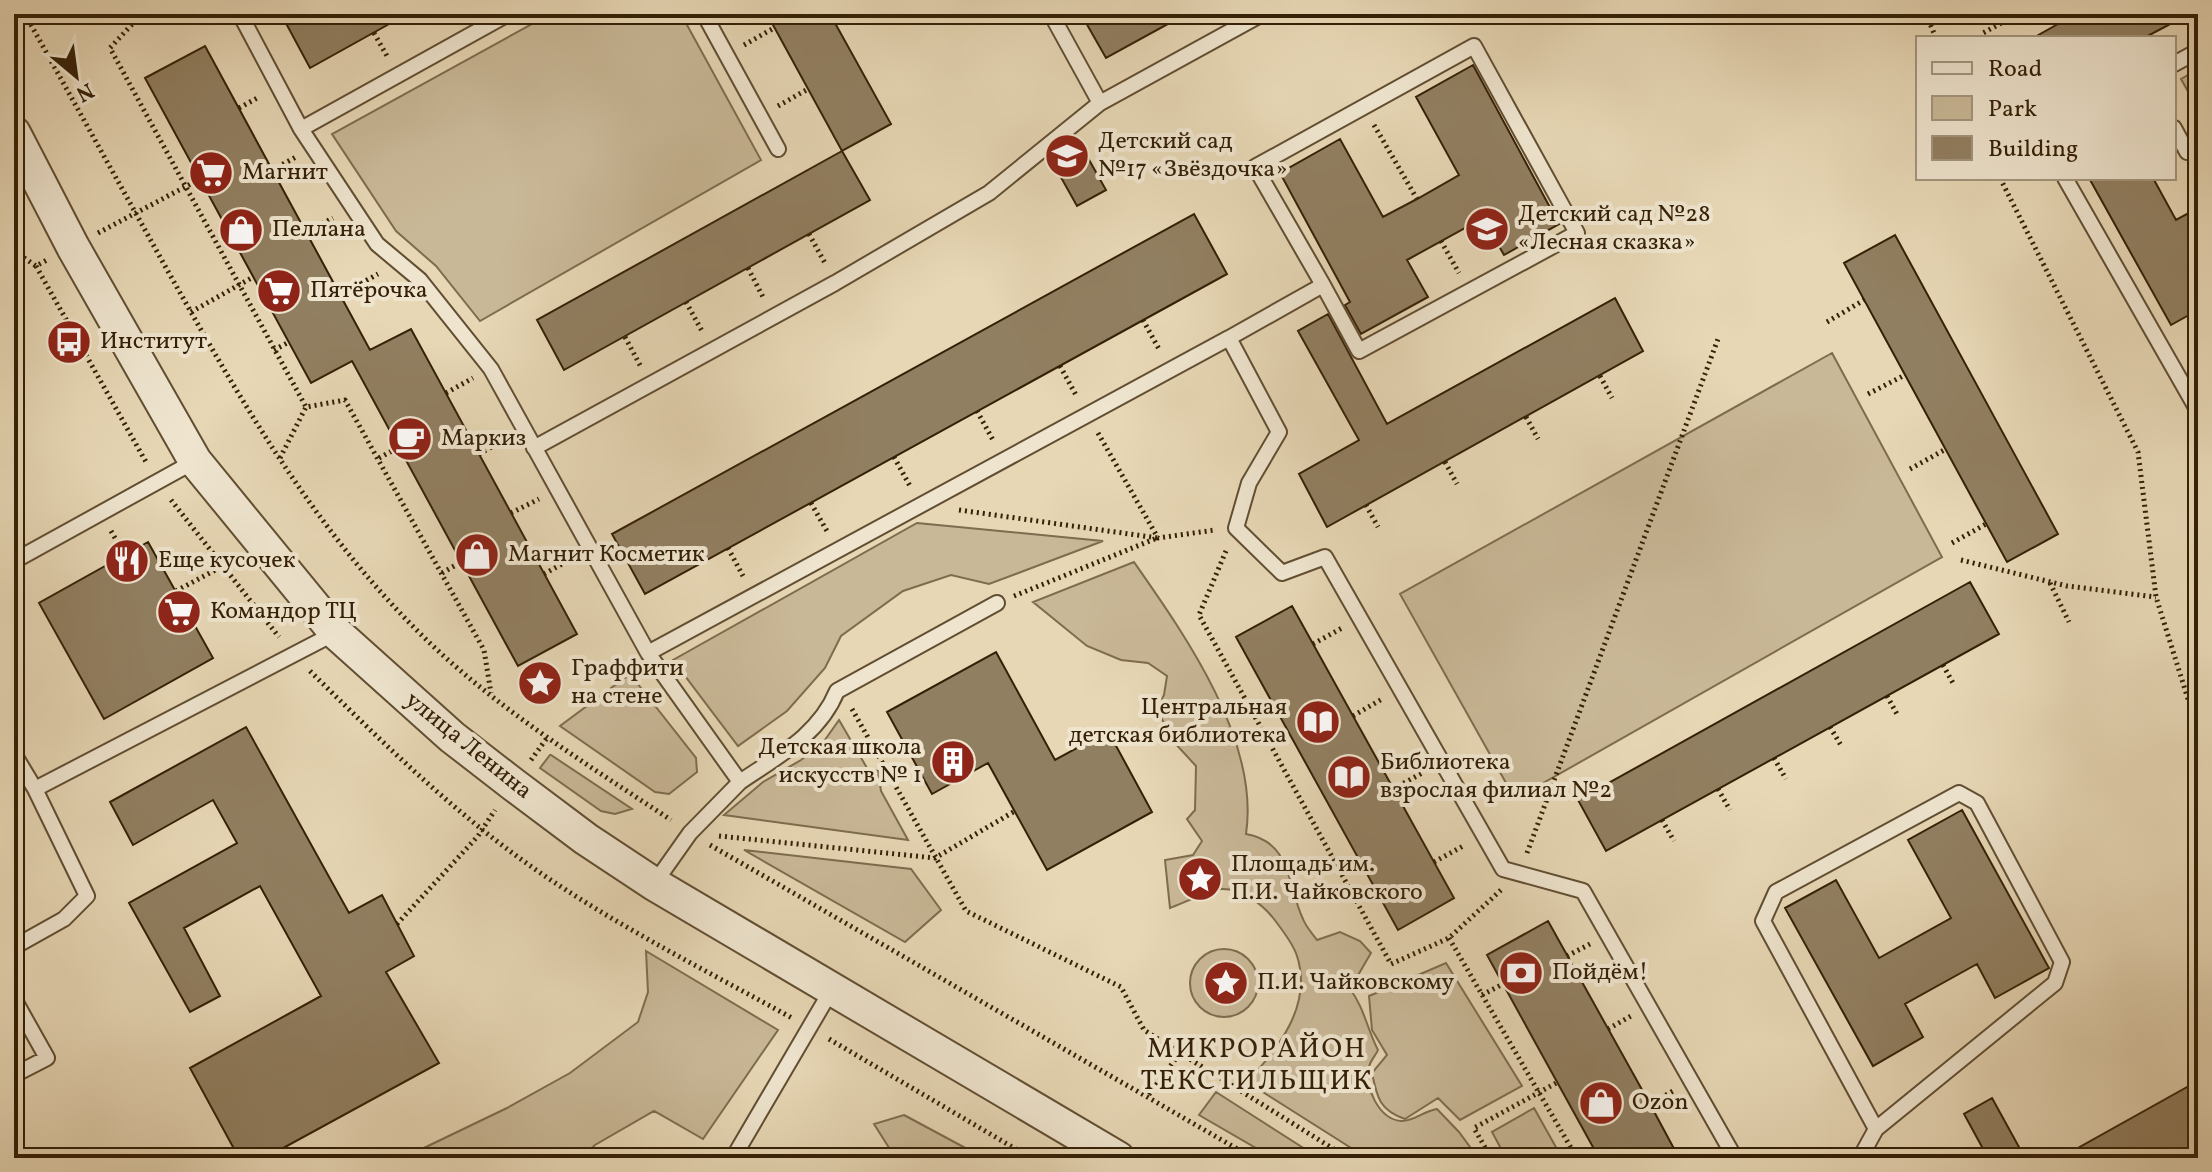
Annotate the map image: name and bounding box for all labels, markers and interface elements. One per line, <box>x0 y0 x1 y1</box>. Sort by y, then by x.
north arrow <box>36 36 116 116</box>
legend <box>1916 36 2176 180</box>
text: Road <box>1988 53 2042 87</box>
text: N <box>70 74 99 109</box>
text: Park <box>1988 93 2037 127</box>
place label: Детский сад №17 «Звёздочка» <box>1098 125 1288 187</box>
school or university icon: Детский сад №17 «Звёздочка» <box>1043 132 1091 180</box>
text: Building <box>1988 133 2078 167</box>
supermarket icon: Магнит <box>187 149 235 197</box>
place label: Магнит <box>242 156 328 190</box>
place label: Детский сад №28 «Лесная сказка» <box>1518 198 1710 260</box>
school or university icon: Детский сад №28 «Лесная сказка» <box>1463 205 1511 253</box>
shop icon: Пеллана <box>217 206 265 254</box>
place label: Пеллана <box>272 213 366 247</box>
supermarket icon: Пятёрочка <box>255 267 303 315</box>
place label: Пятёрочка <box>310 274 428 308</box>
bus stop icon: Институт <box>45 318 93 366</box>
place label: Институт <box>100 325 207 359</box>
cafe icon: Маркиз <box>386 415 434 463</box>
place label: Маркиз <box>441 422 526 456</box>
shop icon: Магнит Косметик <box>453 531 501 579</box>
restaurant icon: Еще кусочек <box>103 537 151 585</box>
place label: Магнит Косметик <box>508 538 705 572</box>
place label: Еще кусочек <box>158 544 296 578</box>
supermarket icon: Командор ТЦ <box>155 588 203 636</box>
place label: Командор ТЦ <box>210 595 357 629</box>
place label: Граффити на стене <box>571 652 684 714</box>
place icon: Граффити на стене <box>516 659 564 707</box>
street label: улица Ленина <box>397 684 539 808</box>
place label: Центральная детская библиотека <box>1069 691 1287 753</box>
library icon: Центральная детская библиотека <box>1294 698 1342 746</box>
place label: Детская школа искусств № 1 <box>758 731 922 793</box>
building icon: Детская школа искусств № 1 <box>929 738 977 786</box>
place label: Библиотека взрослая филиал №2 <box>1380 746 1612 808</box>
library icon: Библиотека взрослая филиал №2 <box>1325 753 1373 801</box>
place label: Площадь им. П.И. Чайковского <box>1231 848 1423 910</box>
place icon: Площадь им. П.И. Чайковского <box>1176 855 1224 903</box>
bank icon: Пойдём! <box>1497 949 1545 997</box>
place label: Пойдём! <box>1552 956 1648 990</box>
place icon: П.И. Чайковскому <box>1202 959 1250 1007</box>
place label: П.И. Чайковскому <box>1257 966 1454 1000</box>
district label: МИКРОРАЙОН ТЕКСТИЛЬЩИК <box>1141 1030 1373 1101</box>
shop icon: Ozon <box>1577 1079 1625 1127</box>
place label: Ozon <box>1632 1086 1689 1120</box>

